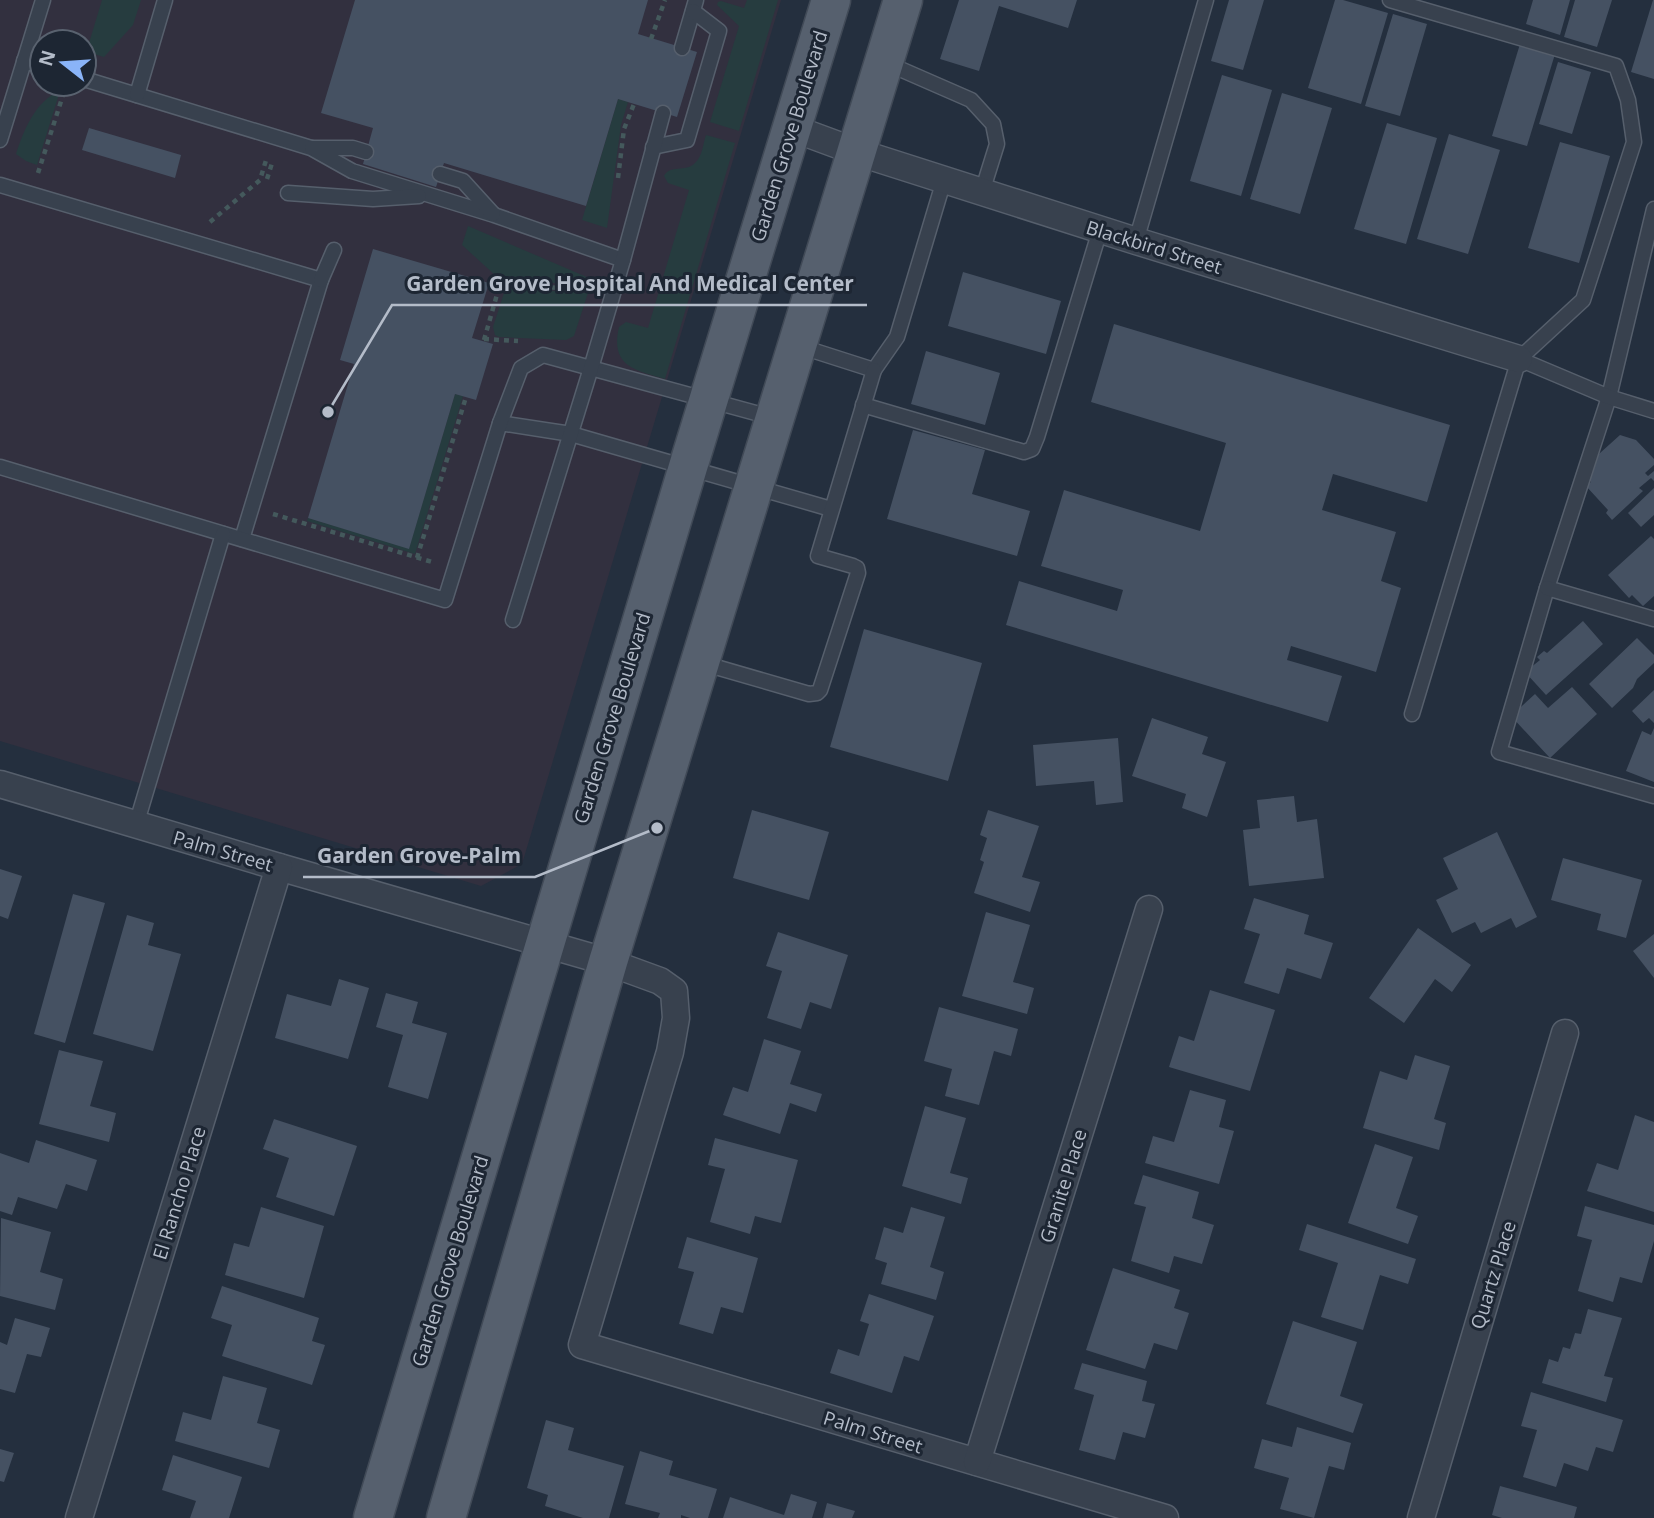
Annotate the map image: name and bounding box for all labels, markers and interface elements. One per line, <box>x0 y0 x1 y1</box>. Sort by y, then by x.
street label: Garden Grove Boulevard <box>744 27 834 245</box>
north arrow <box>28 28 98 98</box>
text: N <box>32 47 61 69</box>
street label: Blackbird Street <box>1083 214 1225 280</box>
callout: Garden Grove Hospital And Medical Center <box>392 263 867 305</box>
text: Garden Grove Hospital And Medical Center <box>406 269 854 297</box>
street label: Garden Grove Boulevard <box>567 609 657 827</box>
street label: Palm Street <box>170 824 276 878</box>
callout: Garden Grove-Palm <box>303 835 535 877</box>
text: Garden Grove-Palm <box>317 841 521 869</box>
street label: El Rancho Place <box>146 1123 212 1263</box>
street label: Granite Place <box>1033 1126 1093 1246</box>
street label: Garden Grove Boulevard <box>405 1152 495 1370</box>
street label: Quartz Place <box>1464 1218 1522 1332</box>
street label: Palm Street <box>820 1405 926 1459</box>

